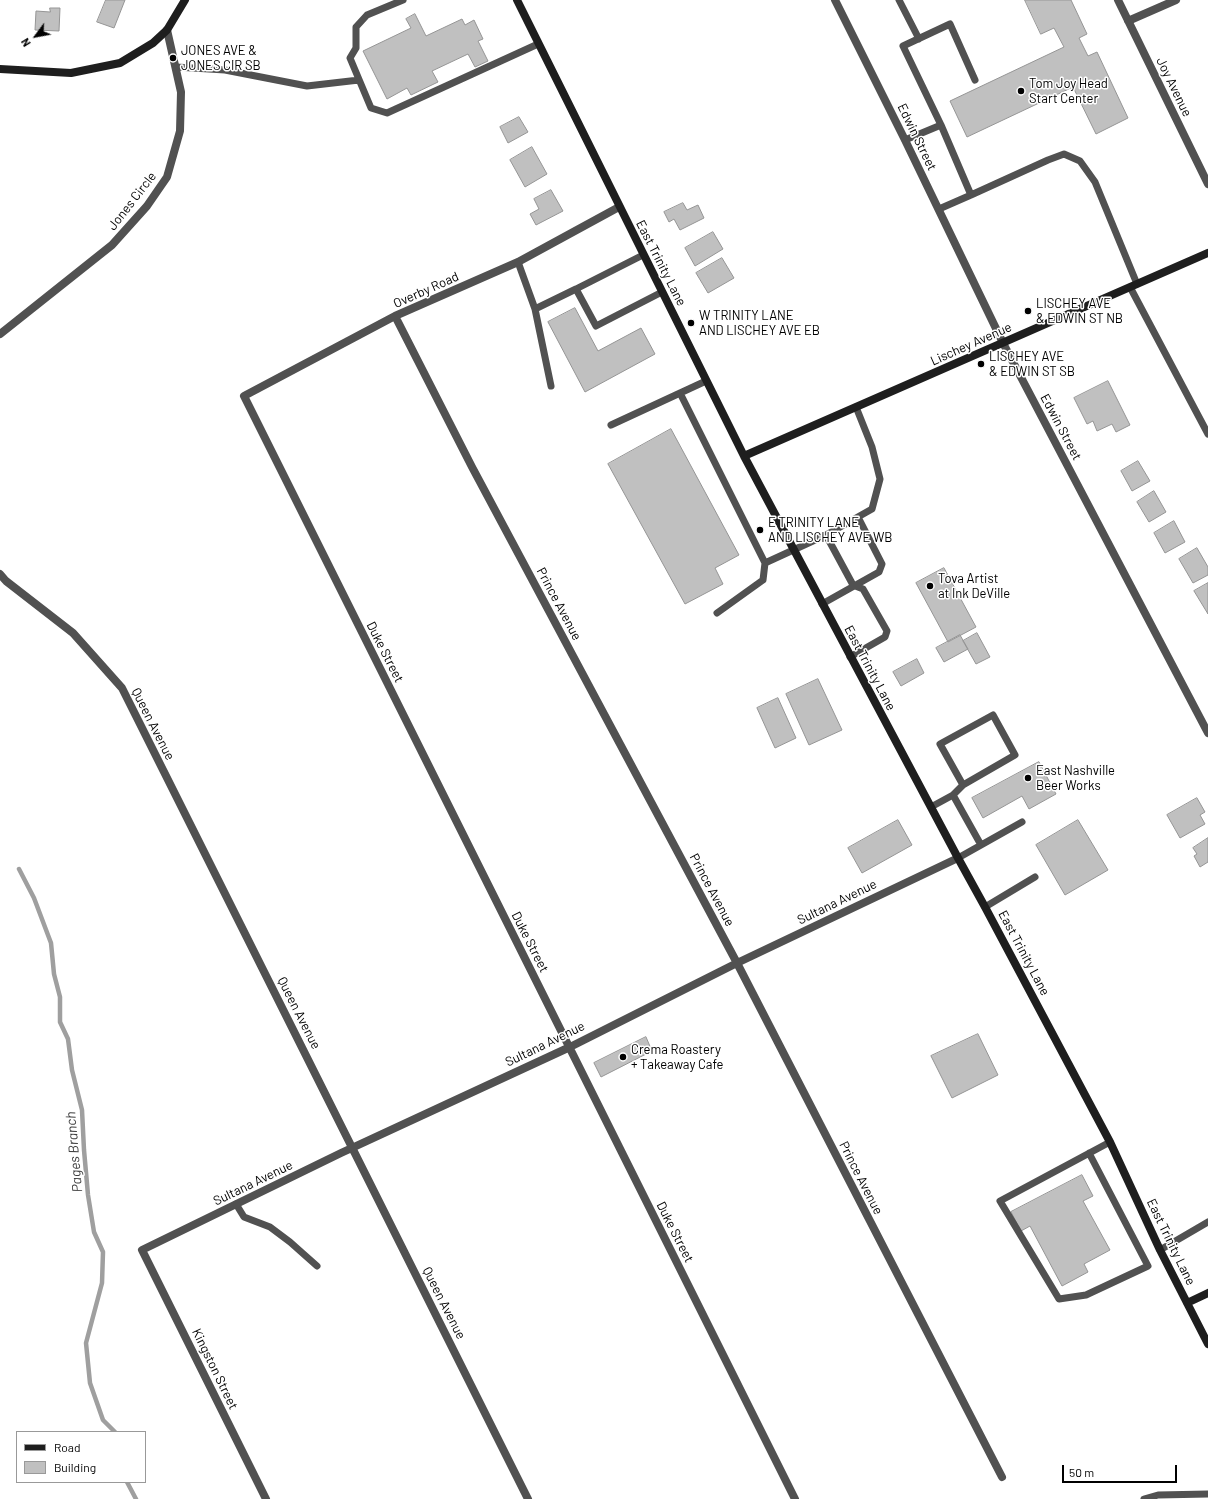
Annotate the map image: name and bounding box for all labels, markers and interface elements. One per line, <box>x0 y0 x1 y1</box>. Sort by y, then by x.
north arrow <box>16 16 56 56</box>
text: N <box>18 36 33 49</box>
place label: JONES AVE & JONES CIR SB <box>181 43 261 74</box>
marker: JONES AVE & JONES CIR SB <box>168 53 178 63</box>
street label: Joy Avenue <box>1153 55 1195 119</box>
place label: Tom Joy Head Start Center <box>1029 76 1108 107</box>
marker: Tom Joy Head Start Center <box>1016 86 1026 96</box>
street label: Edwin Street <box>894 101 940 173</box>
street label: Jones Circle <box>104 169 160 233</box>
street label: East Trinity Lane <box>633 217 689 309</box>
street label: Overby Road <box>391 269 461 311</box>
place label: LISCHEY AVE & EDWIN ST NB <box>1036 296 1123 327</box>
marker: LISCHEY AVE & EDWIN ST NB <box>1023 306 1033 316</box>
place label: W TRINITY LANE AND LISCHEY AVE EB <box>699 308 820 339</box>
marker: W TRINITY LANE AND LISCHEY AVE EB <box>686 318 696 328</box>
street label: Lischey Avenue <box>928 319 1014 369</box>
place label: LISCHEY AVE & EDWIN ST SB <box>989 349 1075 380</box>
marker: LISCHEY AVE & EDWIN ST SB <box>976 359 986 369</box>
street label: Edwin Street <box>1037 391 1085 463</box>
place label: E TRINITY LANE AND LISCHEY AVE WB <box>768 515 892 546</box>
marker: E TRINITY LANE AND LISCHEY AVE WB <box>755 525 765 535</box>
street label: Prince Avenue <box>533 565 585 643</box>
place label: Tova Artist at Ink DeVille <box>938 571 1010 602</box>
marker: Tova Artist at Ink DeVille <box>925 581 935 591</box>
street label: Duke Street <box>363 619 407 685</box>
street label: East Trinity Lane <box>841 623 899 713</box>
street label: Queen Avenue <box>128 685 178 763</box>
place label: East Nashville Beer Works <box>1036 763 1115 794</box>
marker: East Nashville Beer Works <box>1023 773 1033 783</box>
street label: Prince Avenue <box>686 851 738 929</box>
street label: Sultana Avenue <box>795 876 879 928</box>
street label: East Trinity Lane <box>995 908 1053 998</box>
street label: Duke Street <box>508 909 552 975</box>
street label: Queen Avenue <box>274 974 324 1052</box>
street label: Sultana Avenue <box>503 1018 587 1070</box>
place label: Crema Roastery + Takeaway Cafe <box>631 1042 723 1073</box>
marker: Crema Roastery + Takeaway Cafe <box>618 1052 628 1062</box>
water label: Pages Branch <box>62 1111 86 1193</box>
street label: Prince Avenue <box>836 1139 886 1217</box>
street label: Sultana Avenue <box>211 1157 295 1209</box>
street label: East Trinity Lane <box>1143 1196 1199 1288</box>
street label: Duke Street <box>653 1199 697 1265</box>
street label: Queen Avenue <box>419 1264 469 1342</box>
street label: Kingston Street <box>189 1326 241 1412</box>
legend <box>16 1431 146 1483</box>
text: Road <box>54 1440 81 1454</box>
scale bar <box>1064 1457 1179 1483</box>
text: Building <box>54 1460 96 1474</box>
text: 50 m <box>1069 1465 1094 1479</box>

